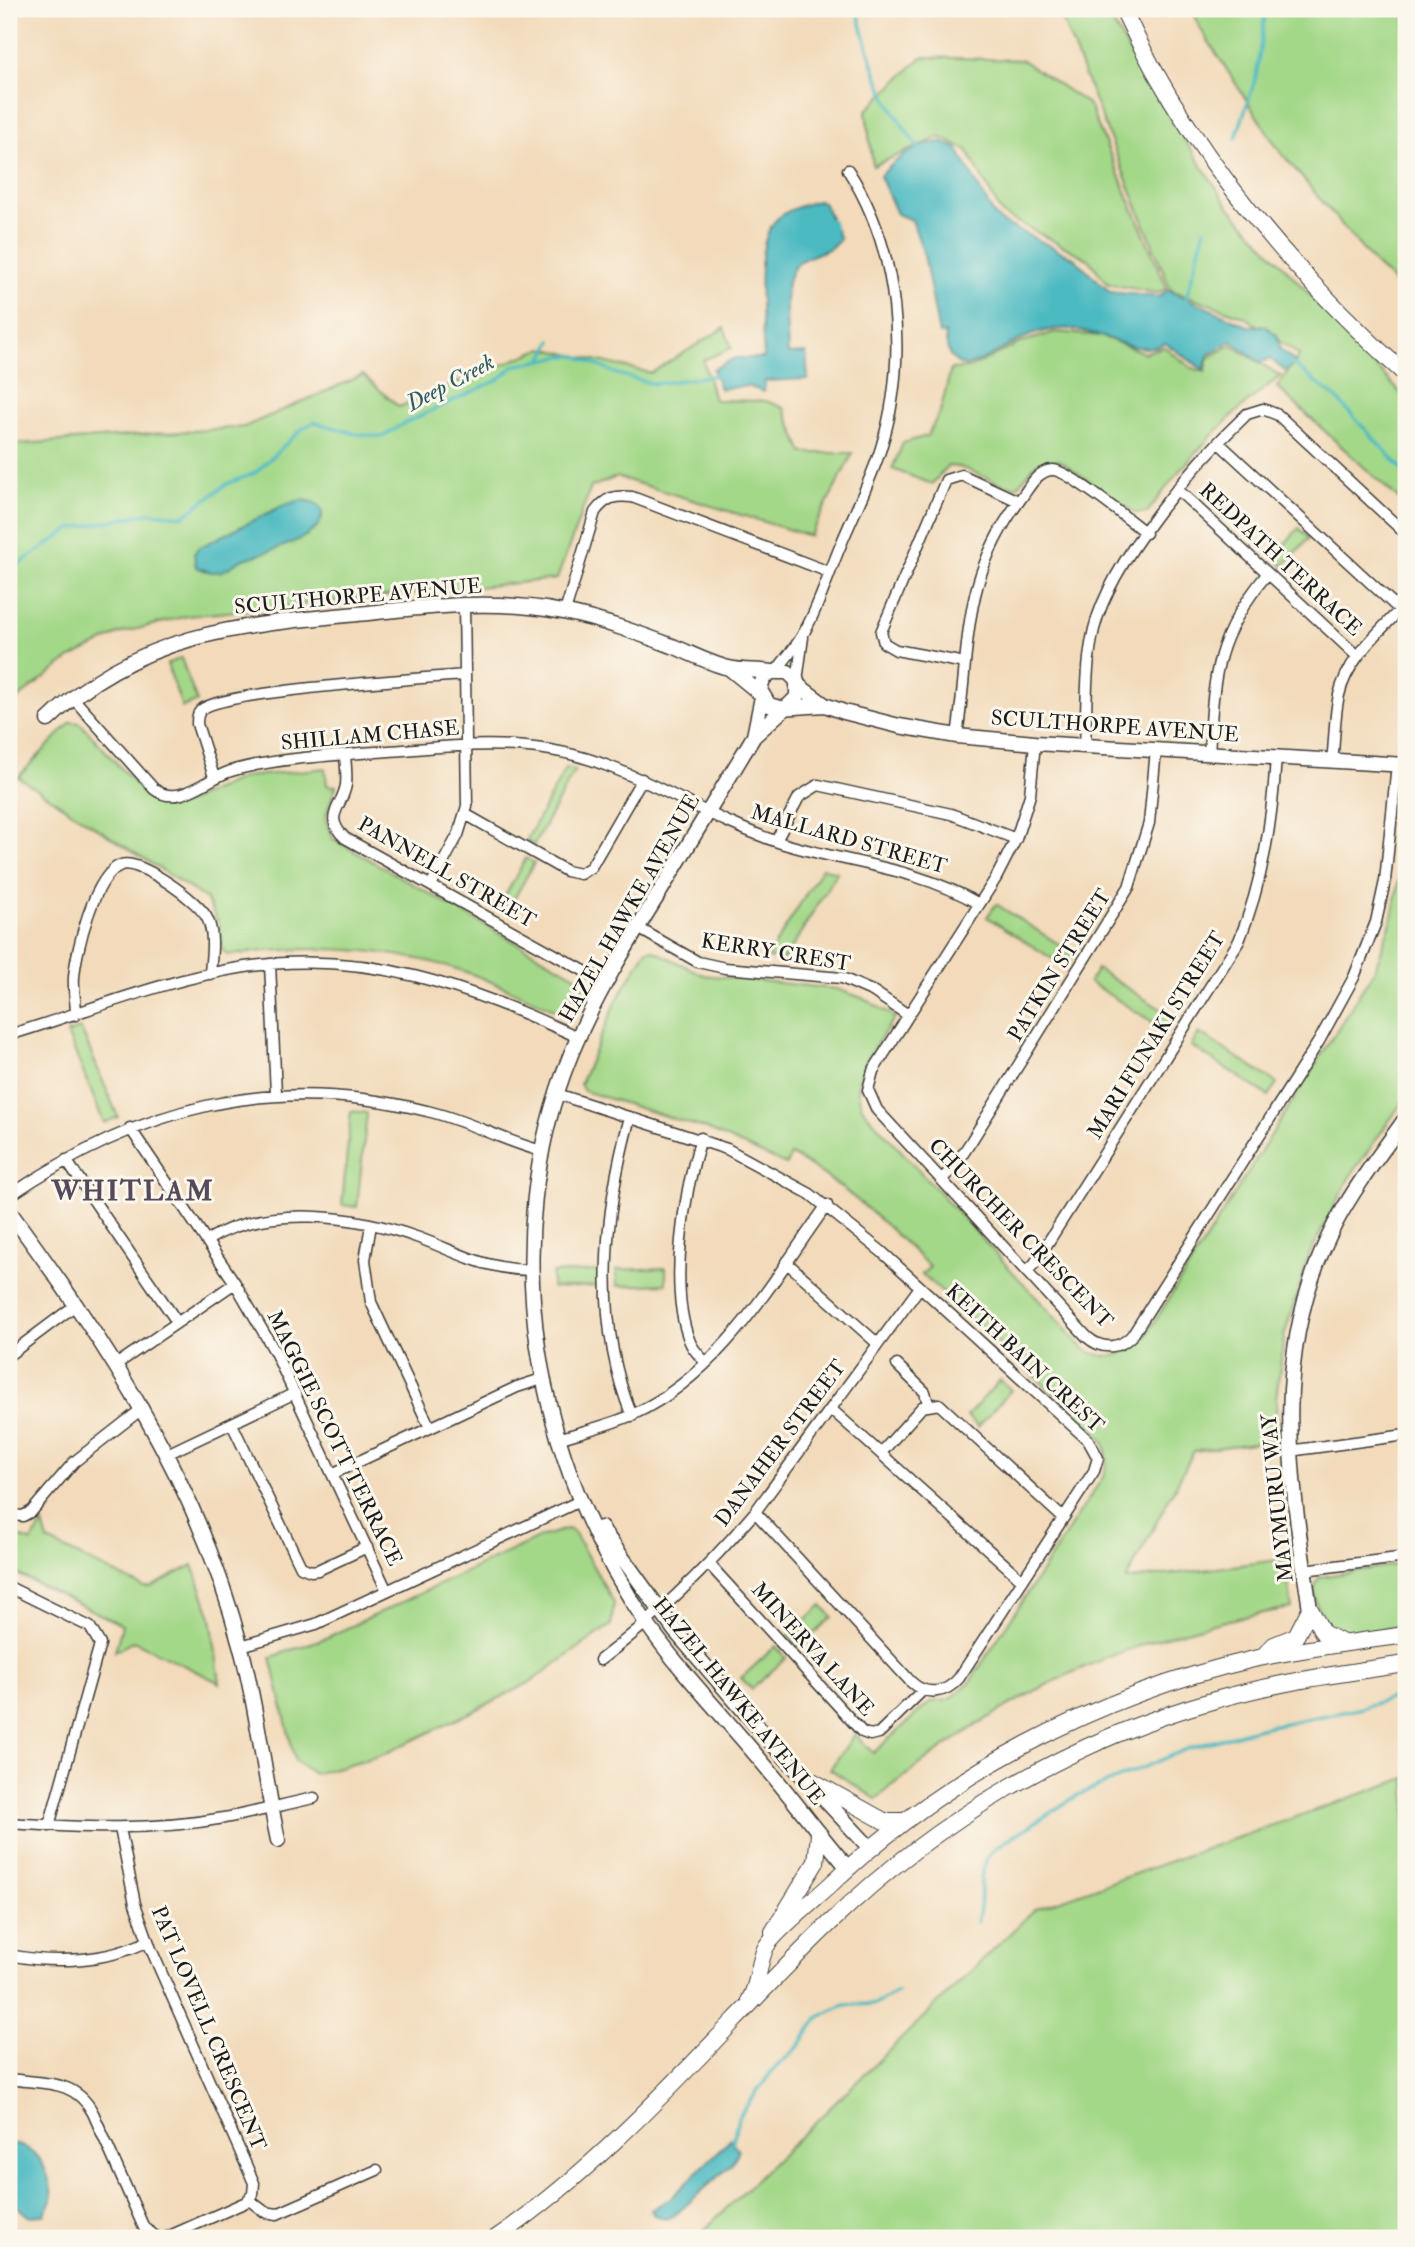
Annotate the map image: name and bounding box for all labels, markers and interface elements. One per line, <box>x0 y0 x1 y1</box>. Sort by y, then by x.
water label: Deep Creek <box>400 347 499 418</box>
street label: REDPATH TERRACE <box>1194 477 1368 642</box>
street label: SCULTHORPE AVENUE <box>233 572 483 621</box>
street label: SCULTHORPE AVENUE <box>990 704 1240 749</box>
street label: SHILLAM CHASE <box>280 714 460 757</box>
street label: HAZEL HAWKE AVENUE <box>553 789 706 1027</box>
street label: MALLARD STREET <box>748 799 950 880</box>
street label: PANNELL STREET <box>353 811 541 935</box>
street label: PATKIN STREET <box>1002 884 1117 1046</box>
street label: MARI FUNAKI STREET <box>1081 926 1232 1144</box>
street label: KERRY CREST <box>699 927 853 978</box>
street label: CHURCHER CRESCENT <box>923 1133 1119 1334</box>
district label: WHITLAM <box>50 1174 215 1209</box>
street label: KEITH BAIN CREST <box>940 1278 1110 1439</box>
street label: MAGGIE SCOTT TERRACE <box>261 1306 408 1570</box>
street label: DANAHER STREET <box>709 1354 852 1532</box>
street label: MAYMURU WAY <box>1255 1412 1300 1583</box>
street label: MINERVA LANE <box>745 1577 880 1722</box>
street label: HAZEL HAWKE AVENUE <box>646 1592 831 1811</box>
street label: PAT LOVELL CRESCENT <box>145 1902 273 2155</box>

